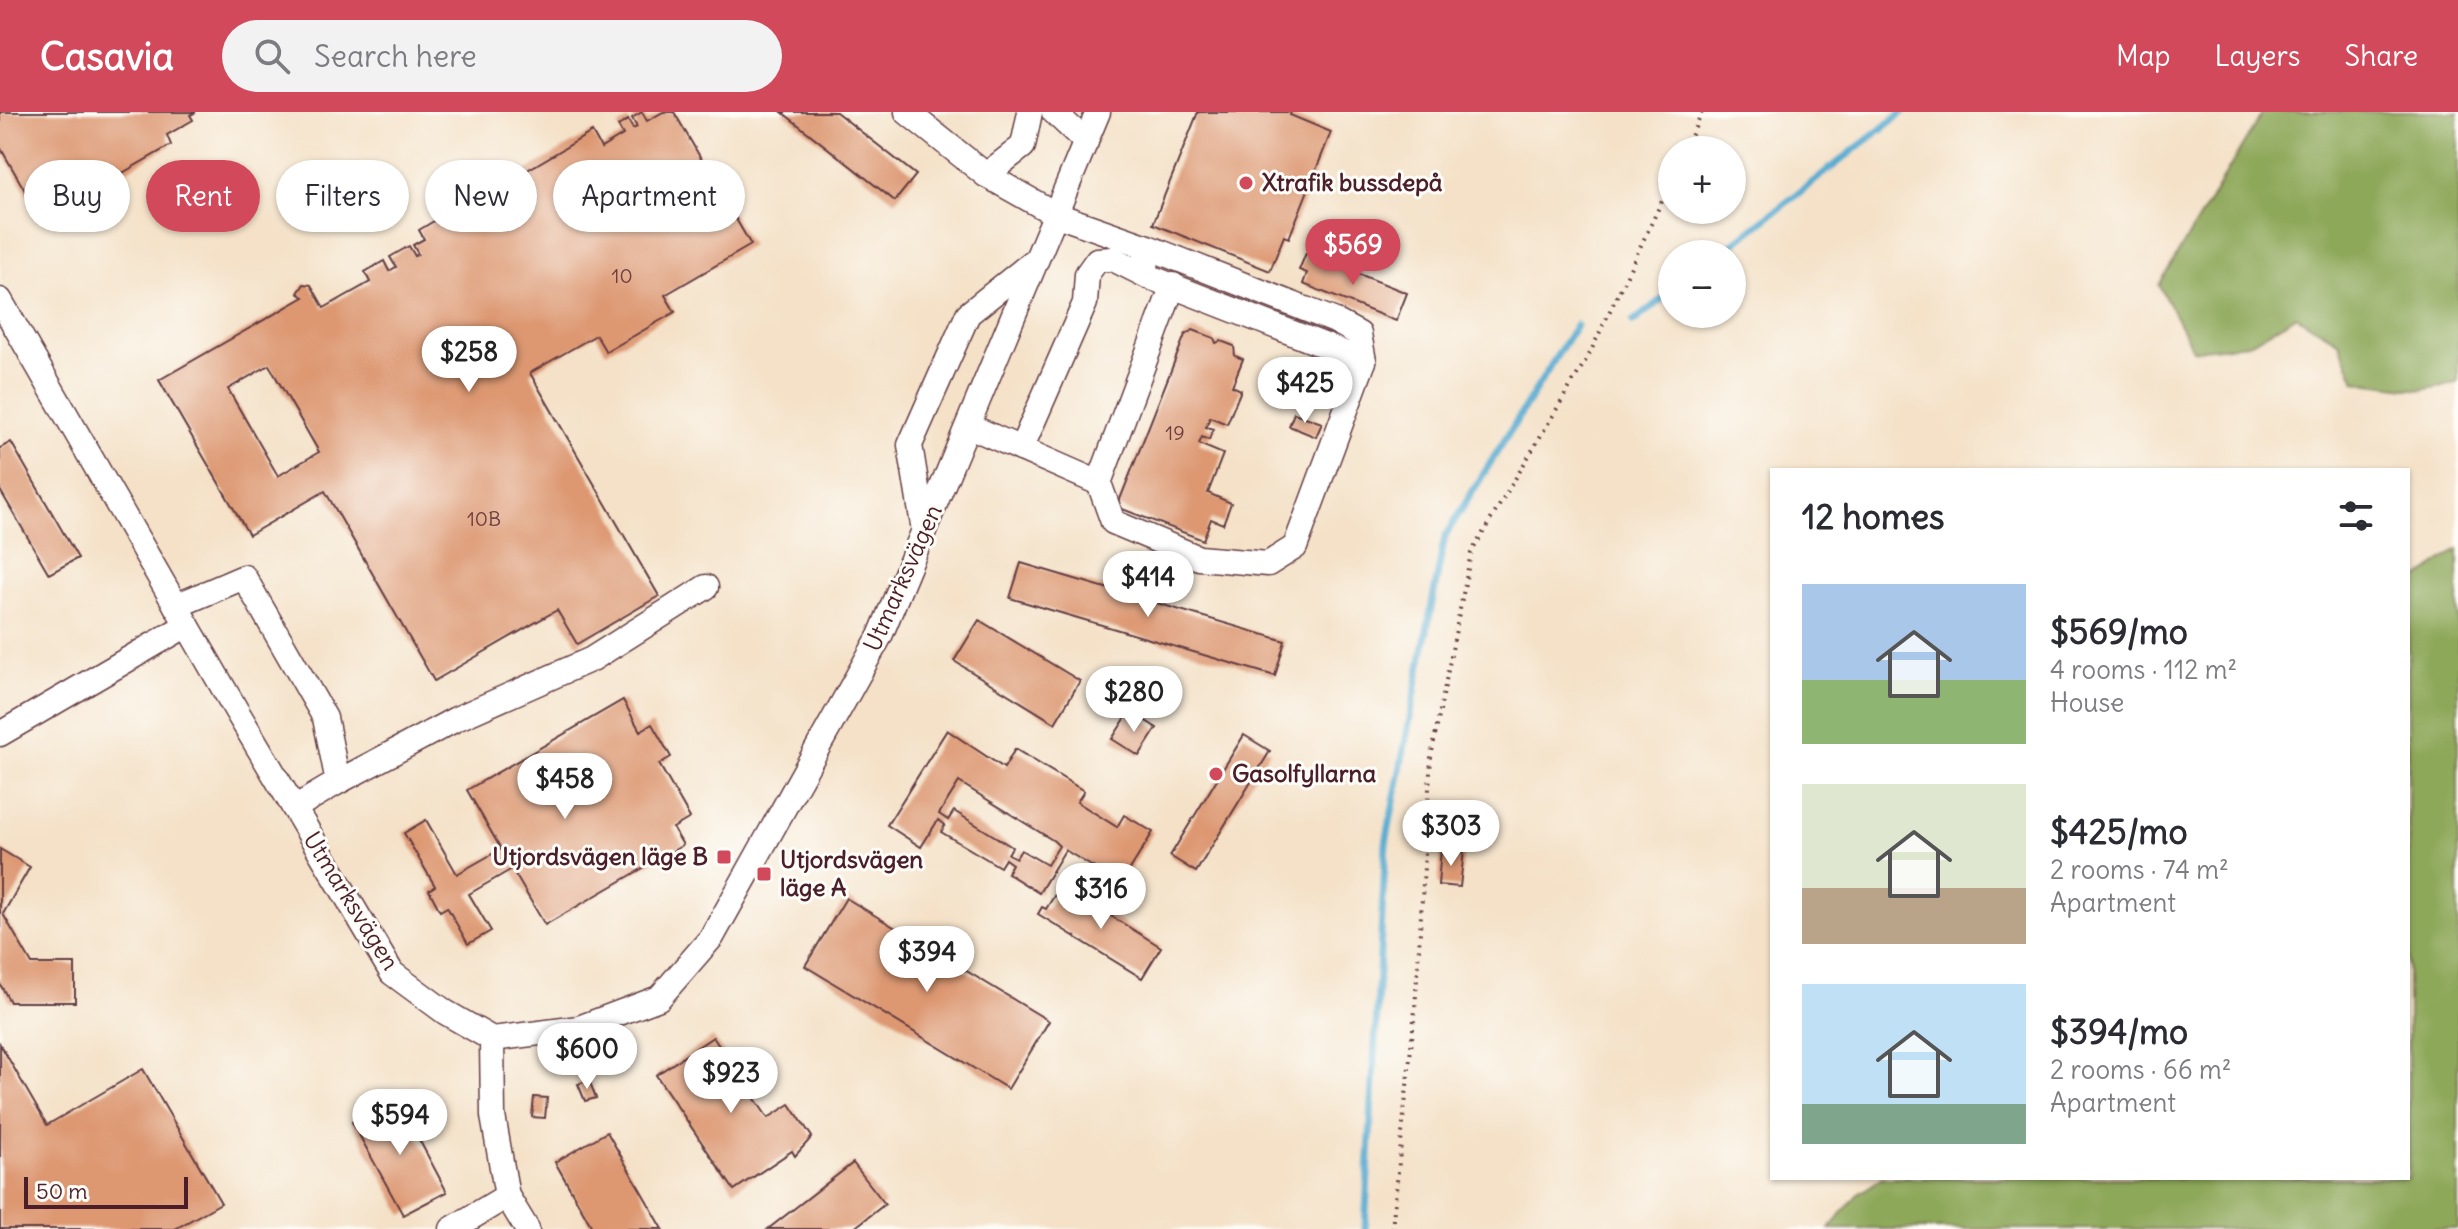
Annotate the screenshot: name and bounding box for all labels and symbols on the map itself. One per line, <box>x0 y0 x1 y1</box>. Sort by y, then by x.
place label: Xtrafik bussdepå <box>1262 167 1443 197</box>
marker: Xtrafik bussdepå <box>1237 174 1255 192</box>
pin: $569 <box>1306 219 1400 287</box>
house number: 10 <box>611 263 633 288</box>
pin: $258 <box>422 326 516 394</box>
pin: $425 <box>1258 357 1352 425</box>
house number: 19 <box>1165 420 1185 445</box>
street label: Utmarksvägen <box>856 499 948 656</box>
house number: 10B <box>467 506 501 531</box>
pin: $414 <box>1101 551 1195 619</box>
pin: $280 <box>1087 666 1181 734</box>
pin: $458 <box>518 753 612 821</box>
place label: Gasolfyllarna <box>1232 758 1376 788</box>
marker: Gasolfyllarna <box>1207 765 1225 783</box>
pin: $303 <box>1404 800 1498 868</box>
street label: Utmarksvägen <box>297 826 406 975</box>
place label: Utjordsvägen läge B <box>492 841 708 871</box>
place label: Utjordsvägen läge A <box>780 844 923 902</box>
marker: Utjordsvägen läge B <box>715 848 733 866</box>
pin: $316 <box>1054 863 1148 931</box>
marker: Utjordsvägen läge A <box>755 865 773 883</box>
pin: $394 <box>880 926 974 994</box>
pin: $600 <box>540 1023 634 1091</box>
pin: $923 <box>684 1047 778 1115</box>
pin: $594 <box>353 1089 447 1157</box>
scale bar <box>24 1173 188 1209</box>

